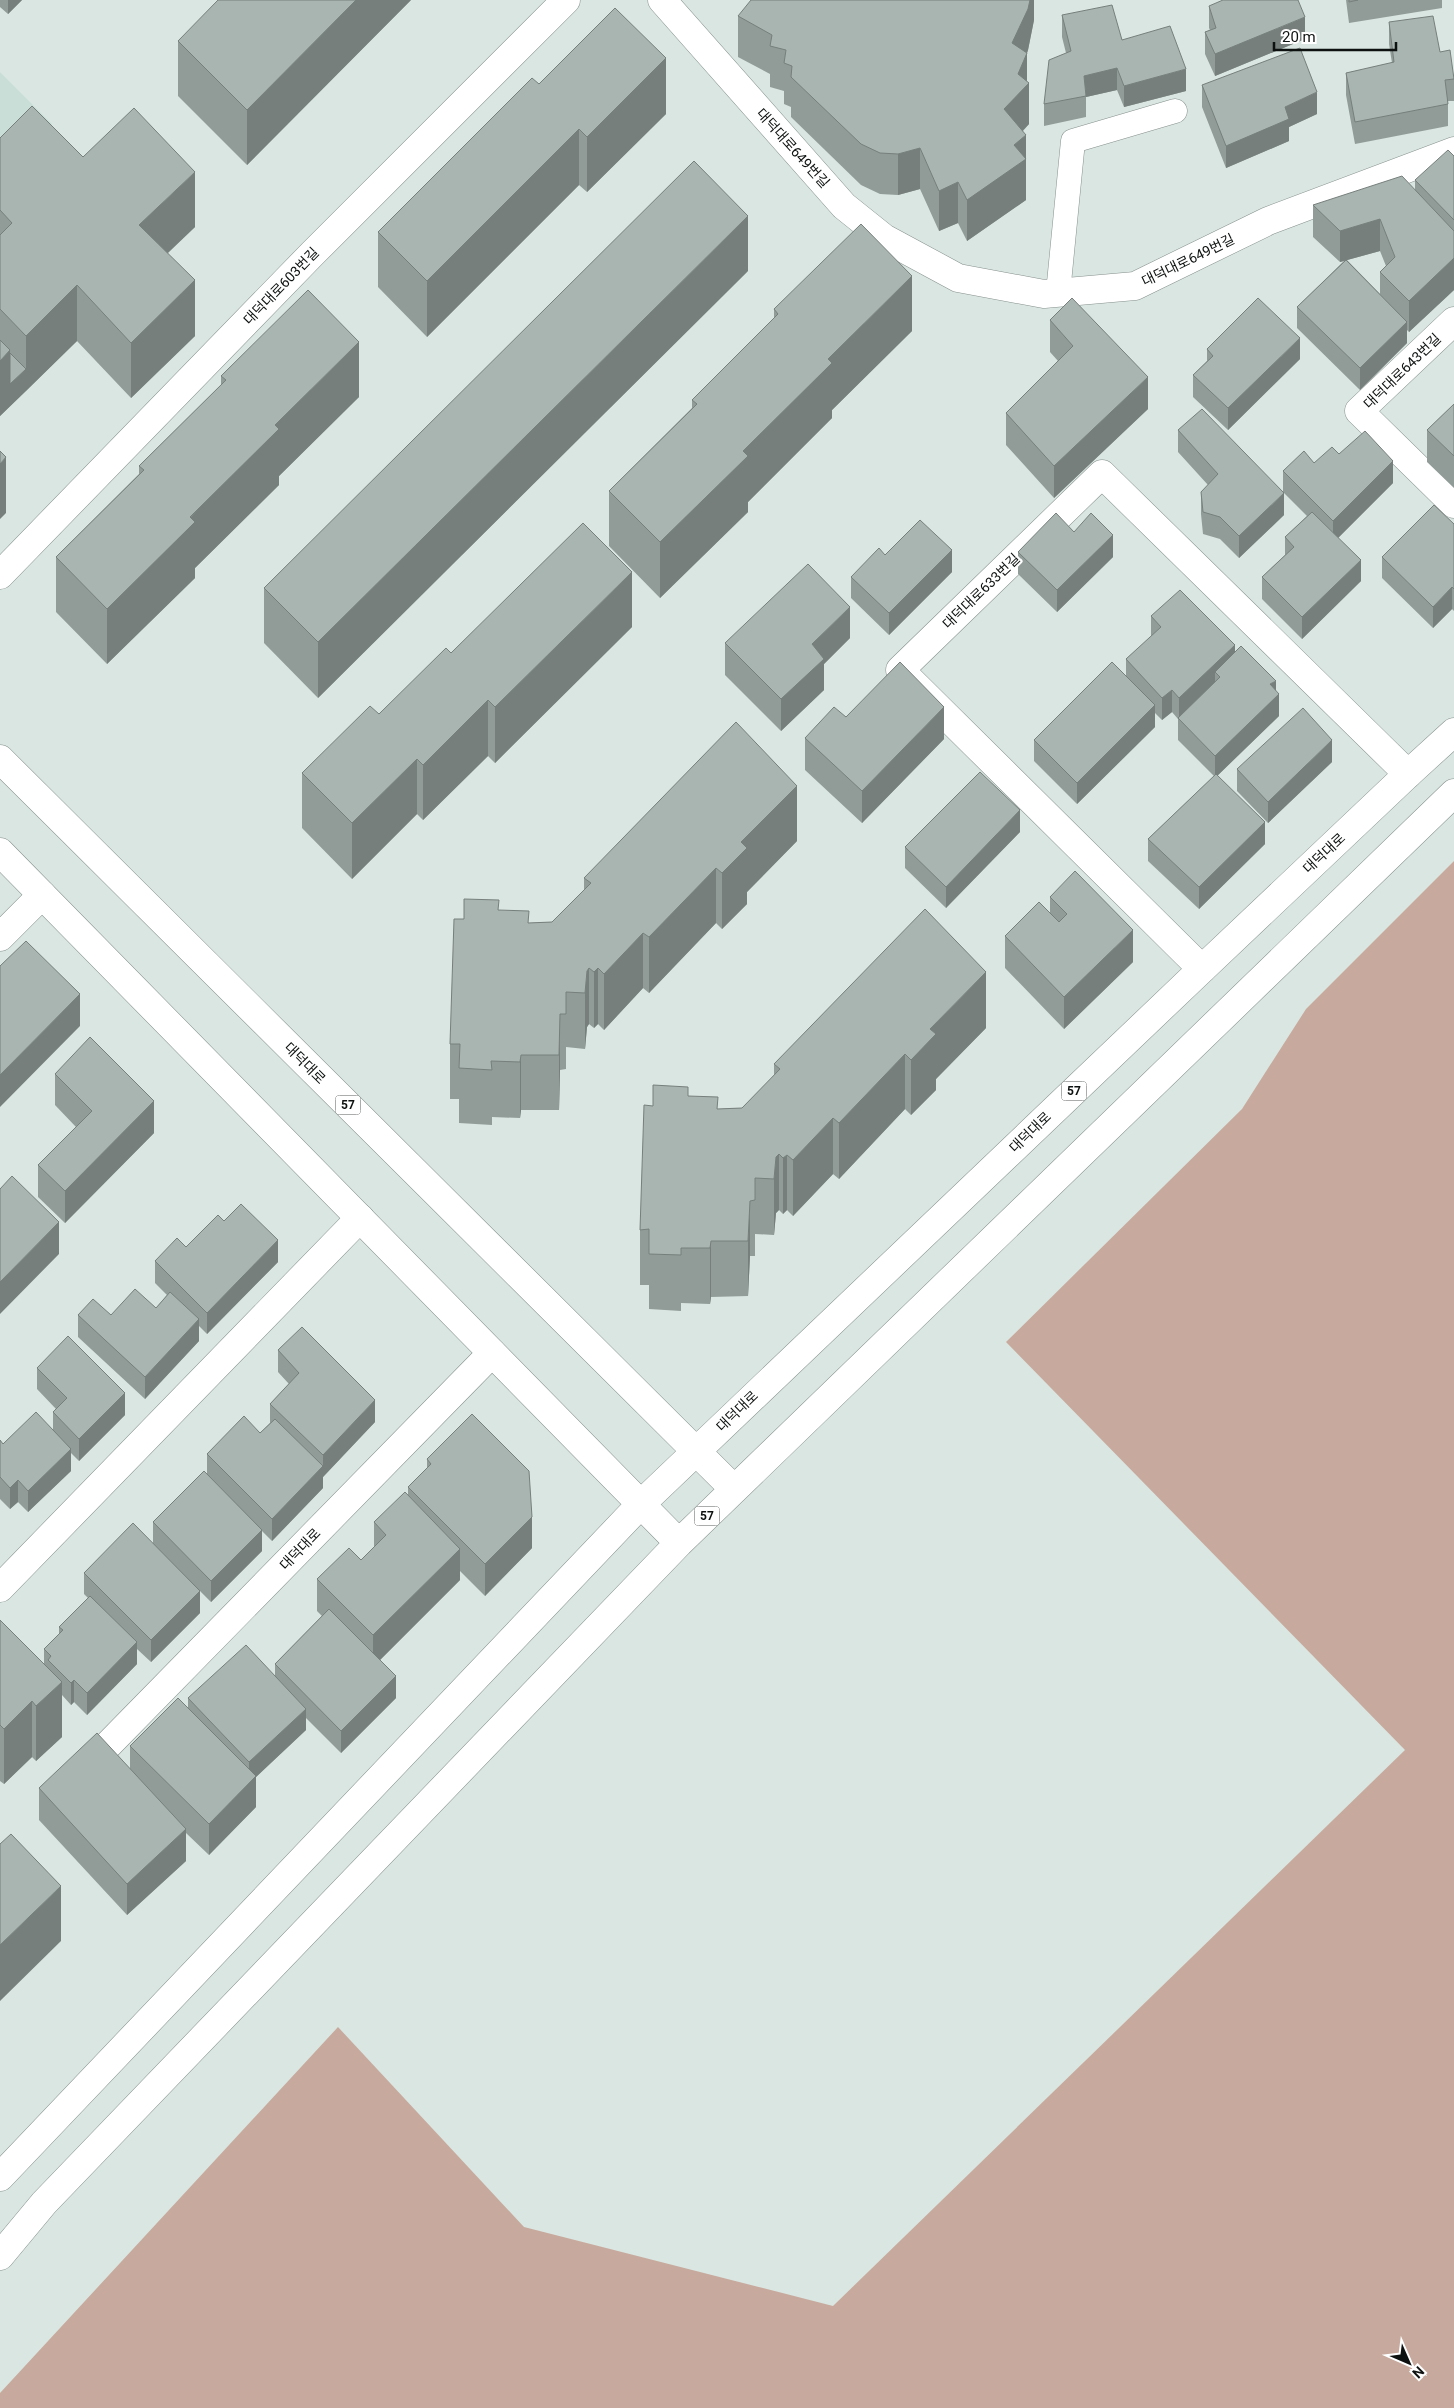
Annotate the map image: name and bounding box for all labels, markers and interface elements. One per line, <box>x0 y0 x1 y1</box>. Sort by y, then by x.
scale bar <box>1274 20 1396 52</box>
text: 20 m <box>1282 28 1316 46</box>
street label: 대덕대로649번길 <box>753 105 833 191</box>
street label: 대덕대로649번길 <box>1139 231 1237 289</box>
street label: 대덕대로603번길 <box>240 244 322 328</box>
street label: 대덕대로643번길 <box>1360 330 1444 412</box>
street label: 대덕대로633번길 <box>939 550 1023 632</box>
street label: 대덕대로 <box>1300 830 1348 876</box>
street label: 대덕대로 <box>281 1039 329 1087</box>
road number: 57 <box>1062 1082 1086 1100</box>
road number: 57 <box>336 1096 360 1114</box>
street label: 대덕대로 <box>1006 1108 1054 1156</box>
street label: 대덕대로 <box>713 1387 761 1435</box>
road number: 57 <box>694 1506 720 1525</box>
street label: 대덕대로 <box>276 1525 324 1573</box>
north arrow <box>1384 2338 1434 2388</box>
text: N <box>1409 2363 1427 2381</box>

